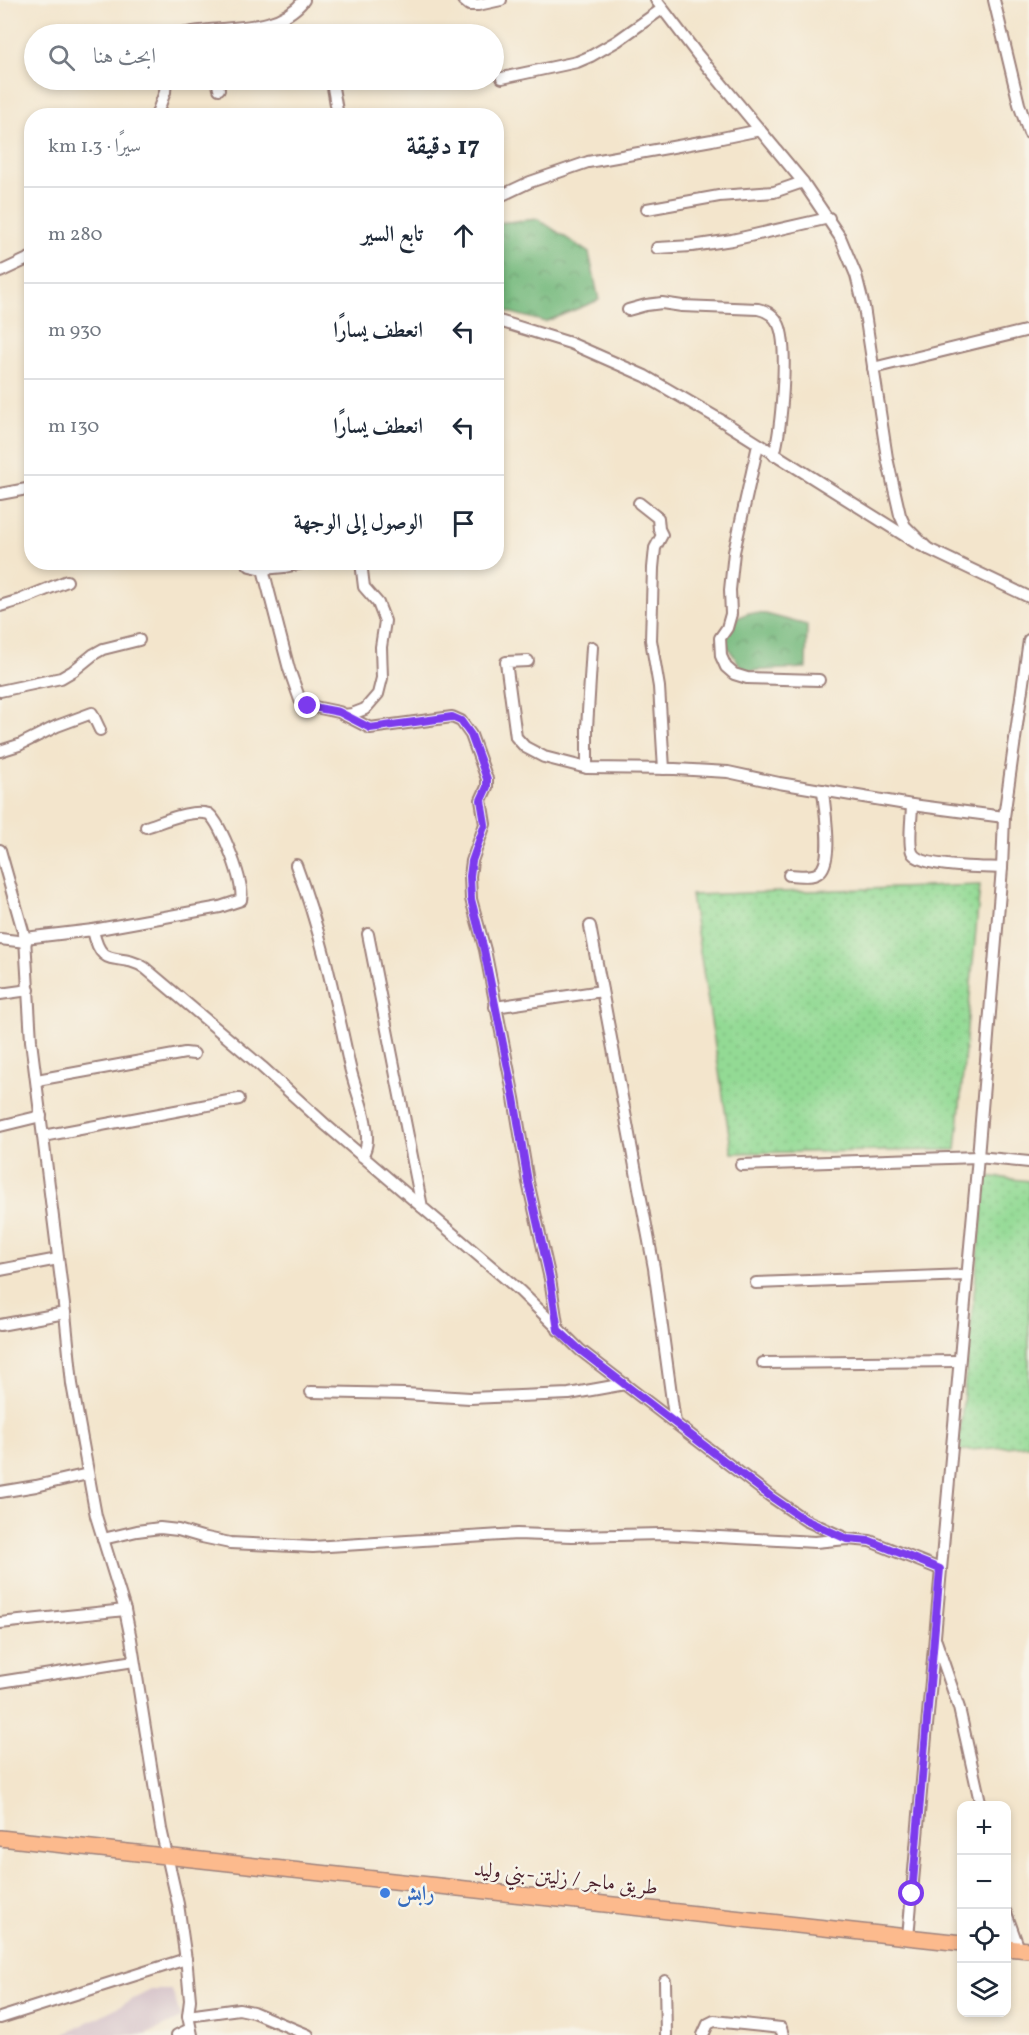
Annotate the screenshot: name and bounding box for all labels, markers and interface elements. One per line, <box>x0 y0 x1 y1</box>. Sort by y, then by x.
search box <box>24 24 504 90</box>
icon: search <box>45 41 78 74</box>
text: ابحث هنا <box>93 42 156 73</box>
text: 17 دقيقة <box>407 129 480 165</box>
text: سيرًا · 1.3 km <box>48 133 141 161</box>
icon: ahead <box>447 219 480 252</box>
text: تابع السير <box>361 220 423 251</box>
text: 280 m <box>48 221 103 249</box>
icon: left <box>447 315 480 348</box>
text: انعطف يسارًا <box>333 316 423 347</box>
text: 930 m <box>48 317 102 345</box>
icon: left <box>447 411 480 444</box>
text: انعطف يسارًا <box>333 412 423 443</box>
text: 130 m <box>48 413 99 441</box>
icon: arrive <box>447 507 480 540</box>
text: الوصول إلى الوجهة <box>294 508 423 539</box>
route end <box>294 692 320 718</box>
map controls <box>957 1801 1011 2017</box>
button: + <box>957 1801 1011 1855</box>
street label: طريق ماجر / زليتن-بني وليد <box>472 1855 659 1907</box>
button: − <box>957 1855 1011 1909</box>
place label: رابش <box>397 1880 435 1909</box>
route start <box>898 1880 924 1906</box>
marker: رابش <box>378 1886 392 1900</box>
button: locate <box>957 1909 1011 1963</box>
button: layers <box>957 1963 1011 2017</box>

